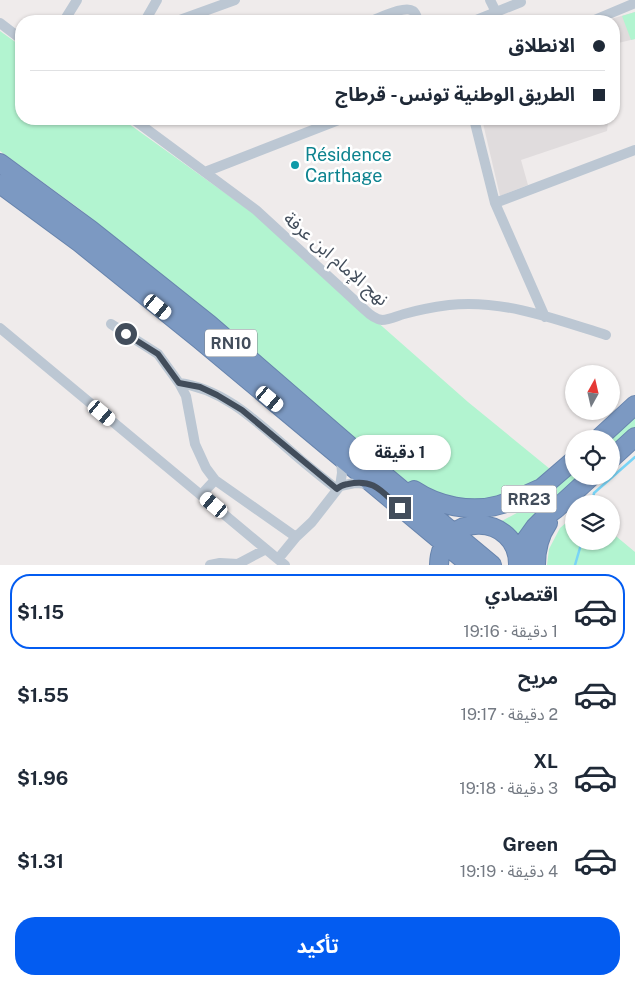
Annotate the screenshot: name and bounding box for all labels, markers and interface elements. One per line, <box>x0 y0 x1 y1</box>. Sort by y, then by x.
text: الانطلاق <box>509 34 575 56</box>
text: الطريق الوطنية تونس - قرطاج <box>335 83 575 105</box>
place label: Résidence Carthage <box>305 144 392 186</box>
marker: Résidence Carthage <box>289 159 301 171</box>
street label: نهج الإمام ابن عرفة <box>277 208 393 313</box>
car <box>141 292 174 322</box>
route start <box>115 323 137 345</box>
road number: RN10 <box>205 329 257 356</box>
north arrow <box>565 365 620 420</box>
map controls <box>565 365 620 550</box>
car <box>253 384 286 414</box>
car <box>85 398 118 428</box>
button: locate <box>565 430 620 485</box>
callout: 1 دقيقة <box>349 436 451 470</box>
text: 1 دقيقة <box>375 443 425 462</box>
road number: RR23 <box>502 486 556 512</box>
car <box>197 490 230 520</box>
button: layers <box>565 495 620 550</box>
route end <box>389 497 411 519</box>
text: اقتصادي <box>485 583 558 605</box>
icon: car <box>573 589 618 634</box>
text: $1.15 <box>17 601 64 623</box>
text: 1 دقيقة · 19:16 <box>463 622 558 641</box>
text: مريح <box>518 666 558 688</box>
icon: car <box>573 672 618 717</box>
text: $1.55 <box>17 684 69 706</box>
text: 2 دقيقة · 19:17 <box>461 705 558 724</box>
text: XL <box>533 750 558 772</box>
icon: car <box>573 755 618 800</box>
text: $1.96 <box>17 767 68 789</box>
text: 3 دقيقة · 19:18 <box>459 779 558 798</box>
text: Green <box>503 833 558 855</box>
icon: car <box>573 838 618 883</box>
text: $1.31 <box>17 850 64 872</box>
text: 4 دقيقة · 19:19 <box>460 862 558 881</box>
button: تأكيد <box>15 917 620 975</box>

